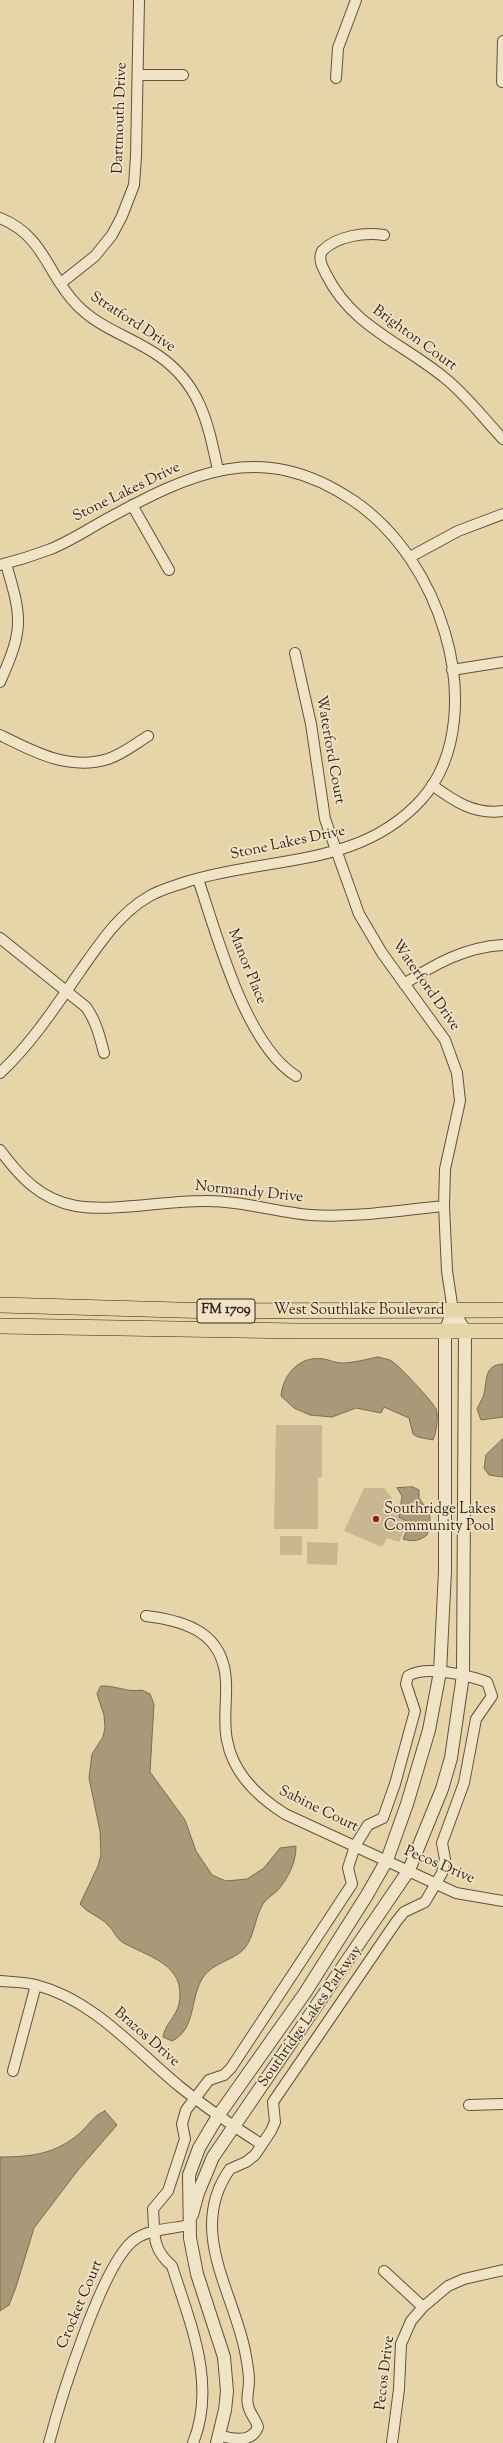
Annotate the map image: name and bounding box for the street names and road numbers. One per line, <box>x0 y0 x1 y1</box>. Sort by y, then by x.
street label: Dartmouth Drive <box>110 62 132 174</box>
street label: Stratford Drive <box>86 289 178 357</box>
street label: Brighton Court <box>368 302 460 376</box>
street label: Stone Lakes Drive <box>70 459 184 527</box>
street label: Waterford Court <box>311 694 347 806</box>
street label: Stone Lakes Drive <box>229 823 347 865</box>
street label: Manor Place <box>223 927 269 1007</box>
street label: Waterford Drive <box>387 937 463 1035</box>
street label: Normandy Drive <box>194 1178 304 1208</box>
road number: FM 1709 <box>197 1299 255 1323</box>
street label: West Southlake Boulevard <box>273 1302 445 1320</box>
street label: Sabine Court <box>275 1783 361 1837</box>
street label: Pecos Drive <box>401 1843 477 1889</box>
street label: Southridge Lakes Parkway <box>255 1943 367 2091</box>
street label: Brazos Drive <box>110 2005 182 2071</box>
street label: Crocket Court <box>54 2258 108 2352</box>
street label: Pecos Drive <box>372 2335 400 2411</box>

